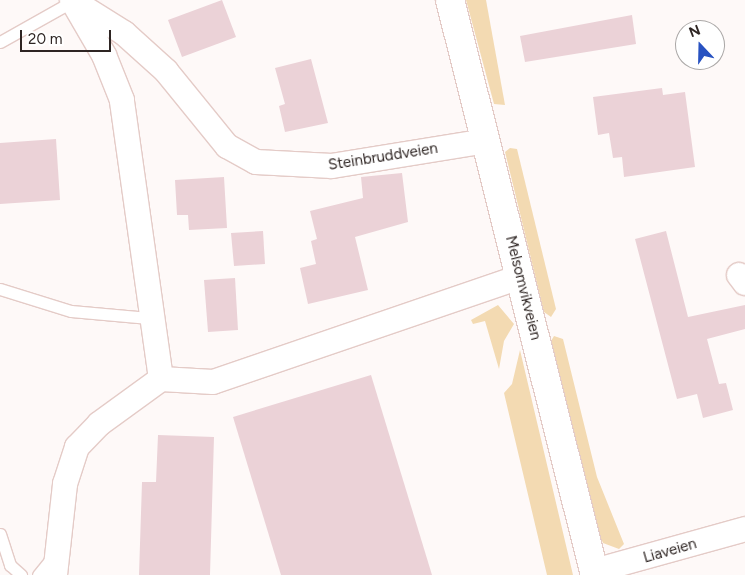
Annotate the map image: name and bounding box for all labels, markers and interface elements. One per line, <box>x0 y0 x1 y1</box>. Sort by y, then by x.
scale bar <box>22 20 114 52</box>
north arrow <box>675 20 725 70</box>
text: N <box>687 22 703 41</box>
text: 20 m <box>28 30 62 48</box>
street label: Steinbruddveien <box>327 139 439 175</box>
street label: Melsomvikveien <box>501 234 545 342</box>
street label: Liaveien <box>641 535 699 567</box>

